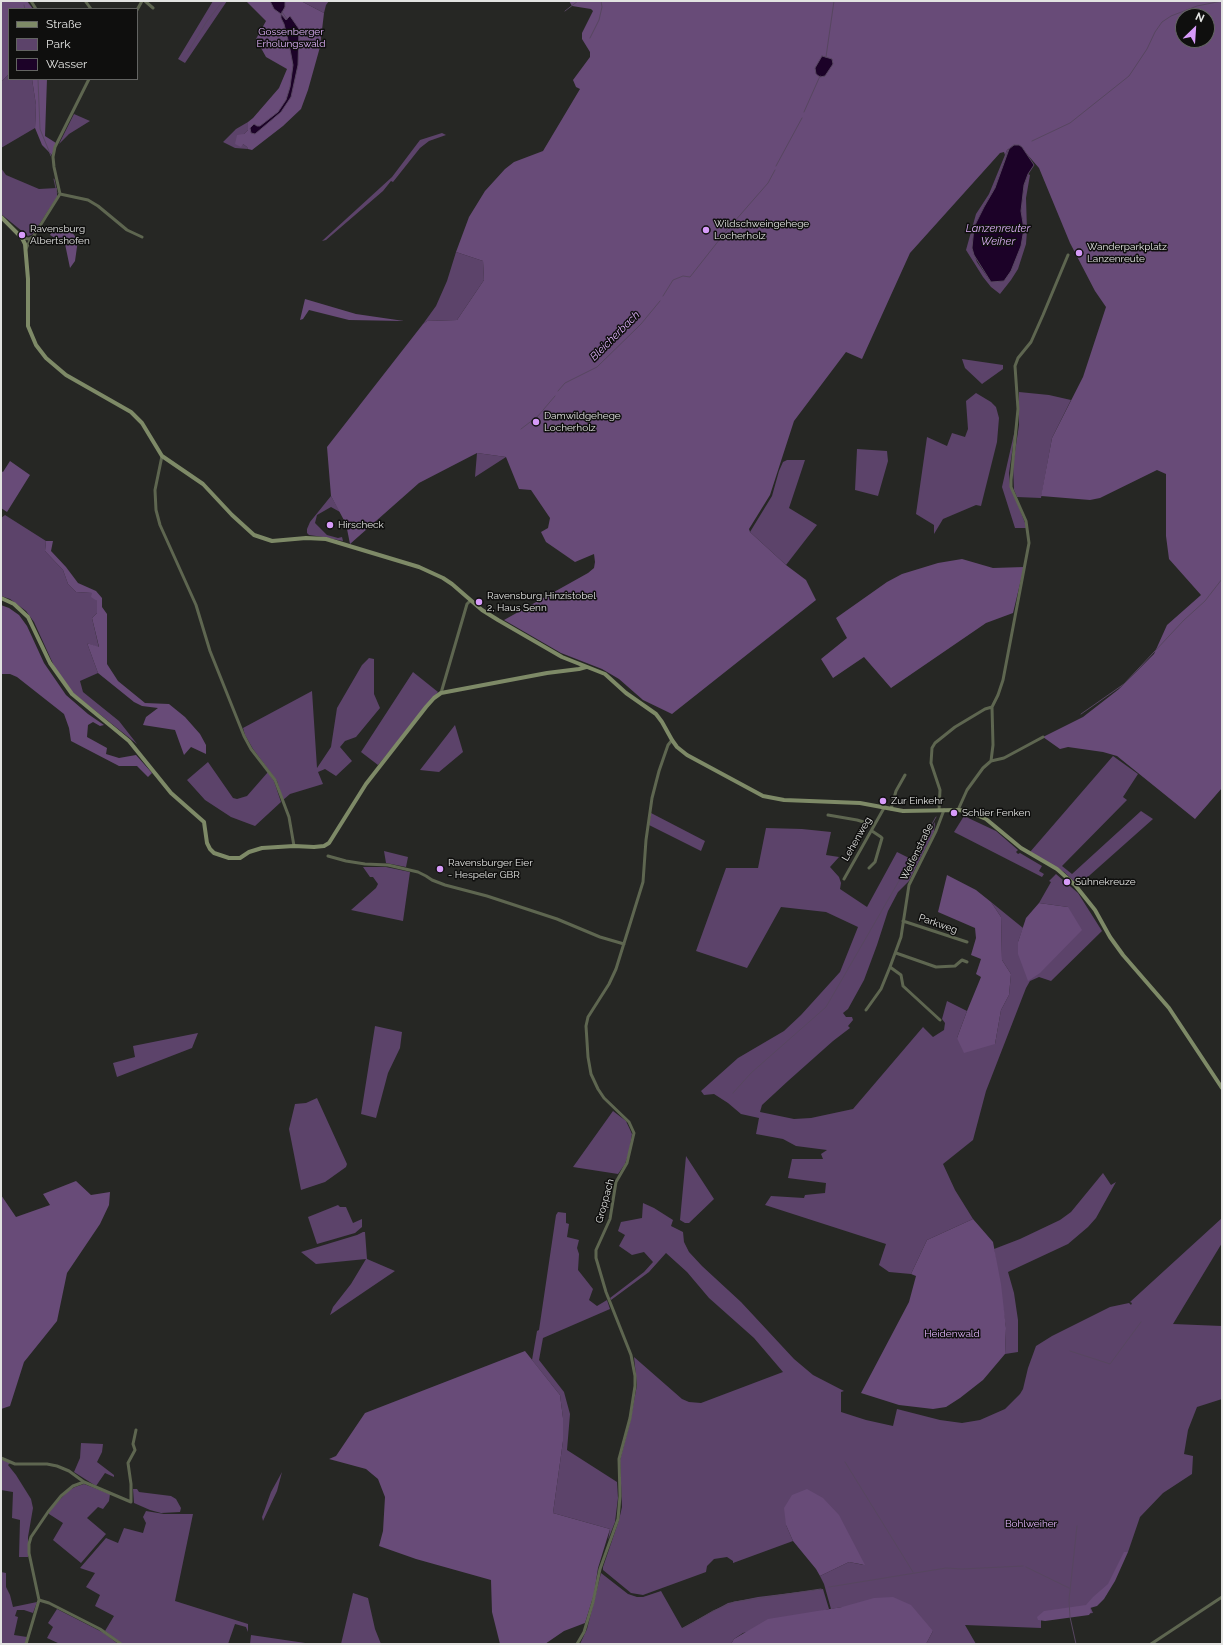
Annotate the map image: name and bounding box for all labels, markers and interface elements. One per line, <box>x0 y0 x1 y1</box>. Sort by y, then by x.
legend <box>8 8 138 80</box>
north arrow <box>1175 8 1215 48</box>
text: N <box>1193 10 1206 25</box>
text: Straße <box>46 17 82 31</box>
park label: Gossenberger Erholungswald <box>256 26 326 50</box>
text: Park <box>46 37 71 51</box>
text: Wasser <box>46 57 87 71</box>
place label: Wildschweingehege Locherholz <box>714 218 809 242</box>
water label: Lanzenreuter Weiher <box>966 222 1030 248</box>
place label: Ravensburg Albertshofen <box>30 223 90 246</box>
marker: Wildschweingehege Locherholz <box>701 225 711 235</box>
marker: Ravensburg Albertshofen <box>17 230 27 240</box>
place label: Wanderparkplatz Lanzenreute <box>1087 241 1167 264</box>
marker: Wanderparkplatz Lanzenreute <box>1074 248 1084 258</box>
water label: Bleicherbach <box>587 308 643 364</box>
place label: Damwildgehege Locherholz <box>544 410 621 434</box>
marker: Damwildgehege Locherholz <box>531 417 541 427</box>
place label: Hirscheck <box>338 519 384 531</box>
marker: Hirscheck <box>325 520 335 530</box>
place label: Ravensburg Hinzistobel 2, Haus Senn <box>487 590 596 614</box>
marker: Ravensburg Hinzistobel 2, Haus Senn <box>474 597 484 607</box>
place label: Zur Einkehr <box>891 795 943 807</box>
marker: Zur Einkehr <box>878 796 888 806</box>
place label: Schlier Fenken <box>962 807 1030 819</box>
marker: Schlier Fenken <box>949 808 959 818</box>
street label: Lehenweg <box>840 815 874 863</box>
street label: Welfenstraße <box>898 822 936 882</box>
place label: Ravensburger Eier - Hespeler GBR <box>448 857 533 880</box>
marker: Ravensburger Eier - Hespeler GBR <box>435 864 445 874</box>
place label: Sühnekreuze <box>1075 876 1136 888</box>
marker: Sühnekreuze <box>1062 877 1072 887</box>
street label: Parkweg <box>917 912 959 936</box>
street label: Groppach <box>593 1177 617 1225</box>
park label: Heidenwald <box>924 1328 980 1340</box>
park label: Bohlweiher <box>1005 1518 1057 1530</box>

